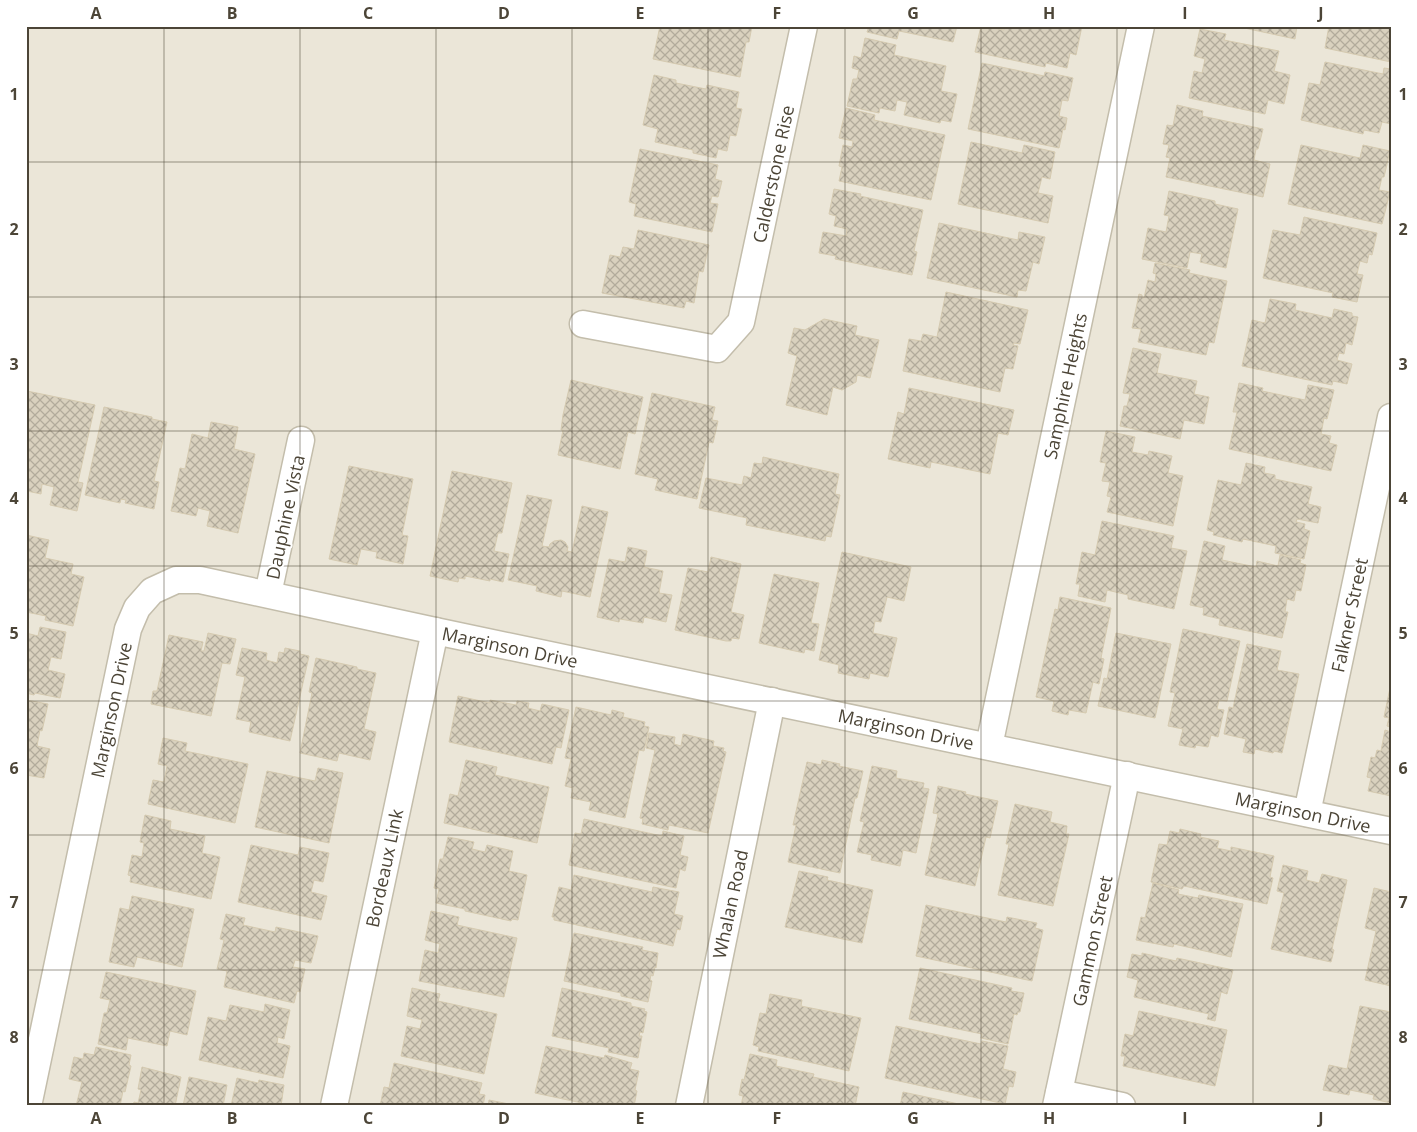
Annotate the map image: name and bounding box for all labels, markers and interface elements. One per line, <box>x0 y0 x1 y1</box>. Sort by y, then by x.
text: A <box>90 2 102 24</box>
text: B <box>227 2 237 24</box>
text: C <box>363 2 373 24</box>
text: D <box>498 2 510 24</box>
text: E <box>636 2 645 24</box>
text: F <box>773 2 781 24</box>
text: G <box>907 2 919 24</box>
text: H <box>1043 2 1055 24</box>
text: I <box>1182 2 1188 24</box>
text: J <box>1316 2 1324 24</box>
text: 1 <box>9 83 19 105</box>
text: 1 <box>1398 83 1408 105</box>
street label: Calderstone Rise <box>747 103 799 245</box>
text: 2 <box>9 218 19 240</box>
text: 2 <box>1398 218 1408 240</box>
street label: Samphire Heights <box>1038 311 1092 461</box>
text: 3 <box>9 353 19 375</box>
text: 3 <box>1398 353 1408 375</box>
street label: Dauphine Vista <box>260 452 310 582</box>
text: 4 <box>9 487 19 509</box>
text: 4 <box>1398 487 1408 509</box>
street label: Falkner Street <box>1325 555 1373 675</box>
street label: Marginson Drive <box>440 621 580 673</box>
text: 5 <box>9 622 19 644</box>
text: 5 <box>1398 622 1408 644</box>
street label: Marginson Drive <box>85 640 137 780</box>
street label: Marginson Drive <box>836 703 976 755</box>
text: 6 <box>9 757 19 779</box>
text: 6 <box>1398 757 1408 779</box>
street label: Marginson Drive <box>1233 786 1373 838</box>
street label: Bordeaux Link <box>360 806 408 929</box>
street label: Whalan Road <box>707 847 753 961</box>
street label: Gammon Street <box>1066 873 1118 1009</box>
text: 7 <box>9 891 19 913</box>
text: 7 <box>1398 891 1408 913</box>
text: 8 <box>9 1026 19 1048</box>
text: 8 <box>1398 1026 1408 1048</box>
text: A <box>90 1107 102 1129</box>
text: B <box>227 1107 237 1129</box>
text: C <box>363 1107 373 1129</box>
text: D <box>498 1107 510 1129</box>
text: E <box>636 1107 645 1129</box>
text: F <box>773 1107 781 1129</box>
text: G <box>907 1107 919 1129</box>
text: H <box>1043 1107 1055 1129</box>
text: I <box>1182 1107 1188 1129</box>
text: J <box>1316 1107 1324 1129</box>

